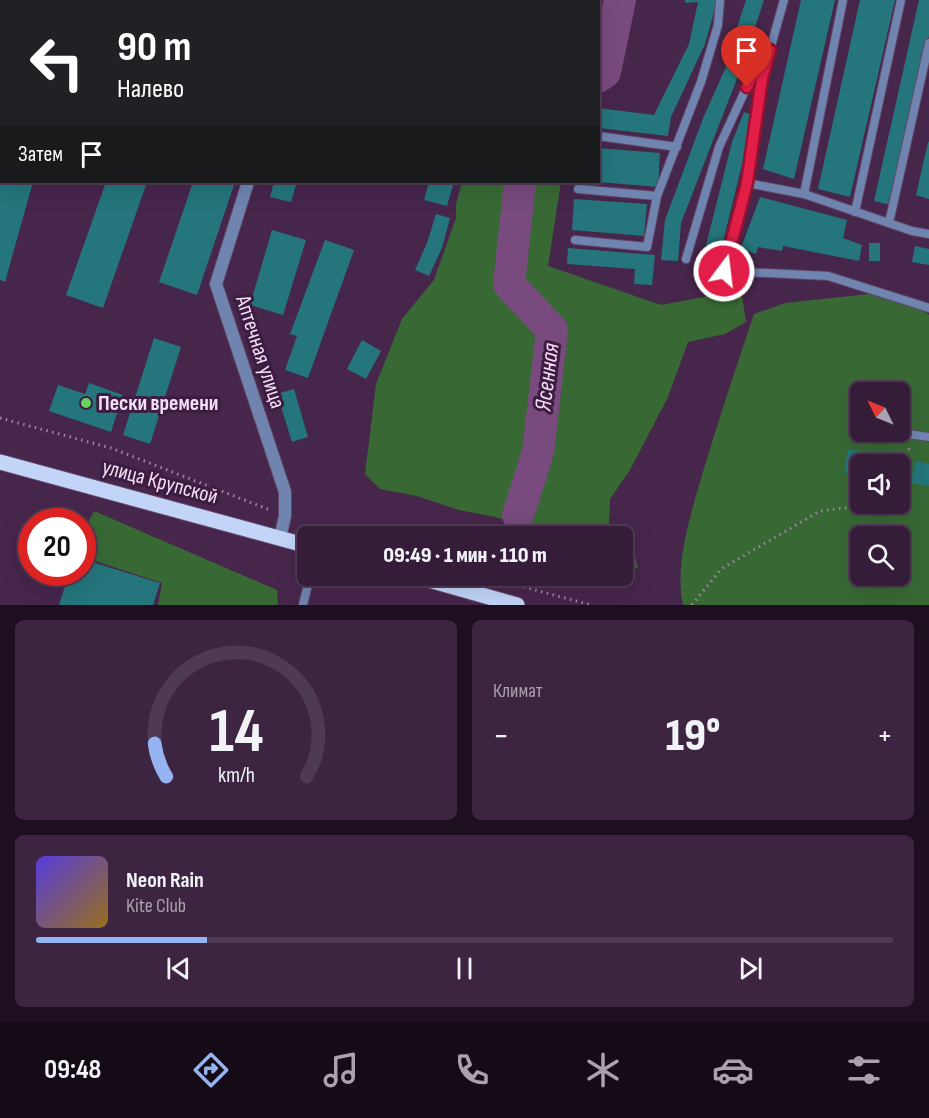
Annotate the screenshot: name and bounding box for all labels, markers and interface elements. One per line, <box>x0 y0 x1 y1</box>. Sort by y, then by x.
text: 90 m <box>117 22 191 73</box>
icon: left <box>18 24 96 102</box>
pin <box>721 25 772 87</box>
icon: arrive <box>730 34 763 67</box>
text: Налево <box>117 73 184 105</box>
icon: arrive <box>75 138 108 171</box>
text: Затем <box>18 141 63 168</box>
position arrow <box>692 239 756 303</box>
street label: Аптечная улица <box>229 291 291 412</box>
water label: Ясенная <box>528 341 566 414</box>
north arrow <box>850 382 910 442</box>
map controls <box>850 382 910 586</box>
place label: Пески времени <box>98 390 218 417</box>
marker: Пески времени <box>79 396 93 410</box>
street label: улица Крупской <box>99 454 221 510</box>
button: sound <box>850 454 910 514</box>
speed limit sign: 20 <box>18 508 96 586</box>
button: search <box>850 526 910 586</box>
text: 09:49 · 1 мин · 110 m <box>383 542 547 569</box>
text: Климат <box>493 679 543 703</box>
text: 14 <box>209 695 263 770</box>
text: 19° <box>666 709 720 764</box>
text: − <box>493 716 509 756</box>
text: + <box>877 716 893 756</box>
text: km/h <box>217 763 255 788</box>
text: Neon Rain <box>126 867 204 894</box>
text: Kite Club <box>126 894 186 918</box>
icon: previous <box>162 952 195 985</box>
icon: pause <box>448 952 481 985</box>
icon: next <box>734 952 767 985</box>
icon: directions <box>190 1049 232 1091</box>
icon: music <box>320 1049 362 1091</box>
icon: phone <box>451 1049 493 1091</box>
icon: climate <box>582 1049 624 1091</box>
icon: car <box>712 1049 754 1091</box>
icon: filters <box>843 1049 885 1091</box>
text: 09:48 <box>44 1054 101 1086</box>

